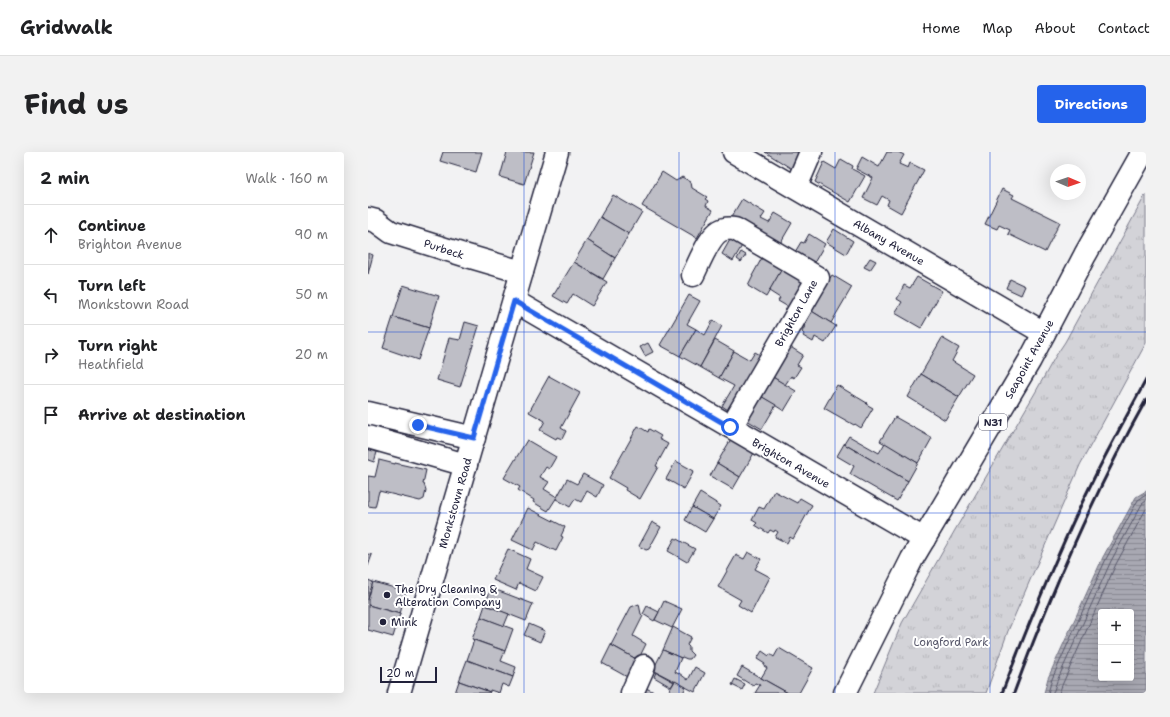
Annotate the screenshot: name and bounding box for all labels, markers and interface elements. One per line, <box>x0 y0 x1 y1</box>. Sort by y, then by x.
text: Gridwalk <box>20 15 113 40</box>
text: Home <box>922 19 961 37</box>
text: Map <box>983 19 1013 37</box>
text: About <box>1035 19 1076 37</box>
text: Contact <box>1098 19 1150 37</box>
text: Find us <box>24 85 129 123</box>
button: Directions <box>1037 85 1146 123</box>
north arrow <box>1050 164 1086 200</box>
text: 2 min <box>40 167 90 189</box>
text: Walk · 160 m <box>246 170 328 187</box>
text: Continue <box>78 216 146 236</box>
street label: Albany Avenue <box>850 216 927 269</box>
icon: ahead <box>40 224 62 246</box>
text: 90 m <box>294 226 328 243</box>
text: Brighton Avenue <box>78 236 182 253</box>
street label: Purbeck <box>422 236 466 263</box>
text: Turn left <box>78 276 146 296</box>
street label: Brighton Lane <box>772 277 821 350</box>
icon: left <box>40 284 62 306</box>
text: 50 m <box>295 286 328 303</box>
text: Monkstown Road <box>78 296 189 313</box>
street label: Seapoint Avenue <box>1001 317 1057 402</box>
text: Turn right <box>78 336 158 356</box>
icon: right <box>40 344 62 366</box>
text: 20 m <box>295 346 328 363</box>
text: Heathfield <box>78 356 144 373</box>
icon: arrive <box>40 404 62 426</box>
text: Arrive at destination <box>78 405 246 425</box>
road number: N31 <box>979 414 1007 430</box>
route end <box>409 416 427 434</box>
route start <box>721 418 739 436</box>
street label: Brighton Avenue <box>749 435 833 492</box>
street label: Monkstown Road <box>435 456 476 550</box>
place label: The Dry Cleaning & Alteration Company <box>395 582 501 610</box>
marker: The Dry Cleaning & Alteration Company <box>382 590 392 600</box>
map controls <box>1098 609 1134 681</box>
button: + <box>1098 609 1134 645</box>
place label: Mink <box>391 615 418 630</box>
marker: Mink <box>378 617 388 627</box>
park label: Longford Park <box>914 635 988 650</box>
button: − <box>1098 645 1134 681</box>
scale bar <box>380 665 437 684</box>
text: 20 m <box>386 666 414 681</box>

